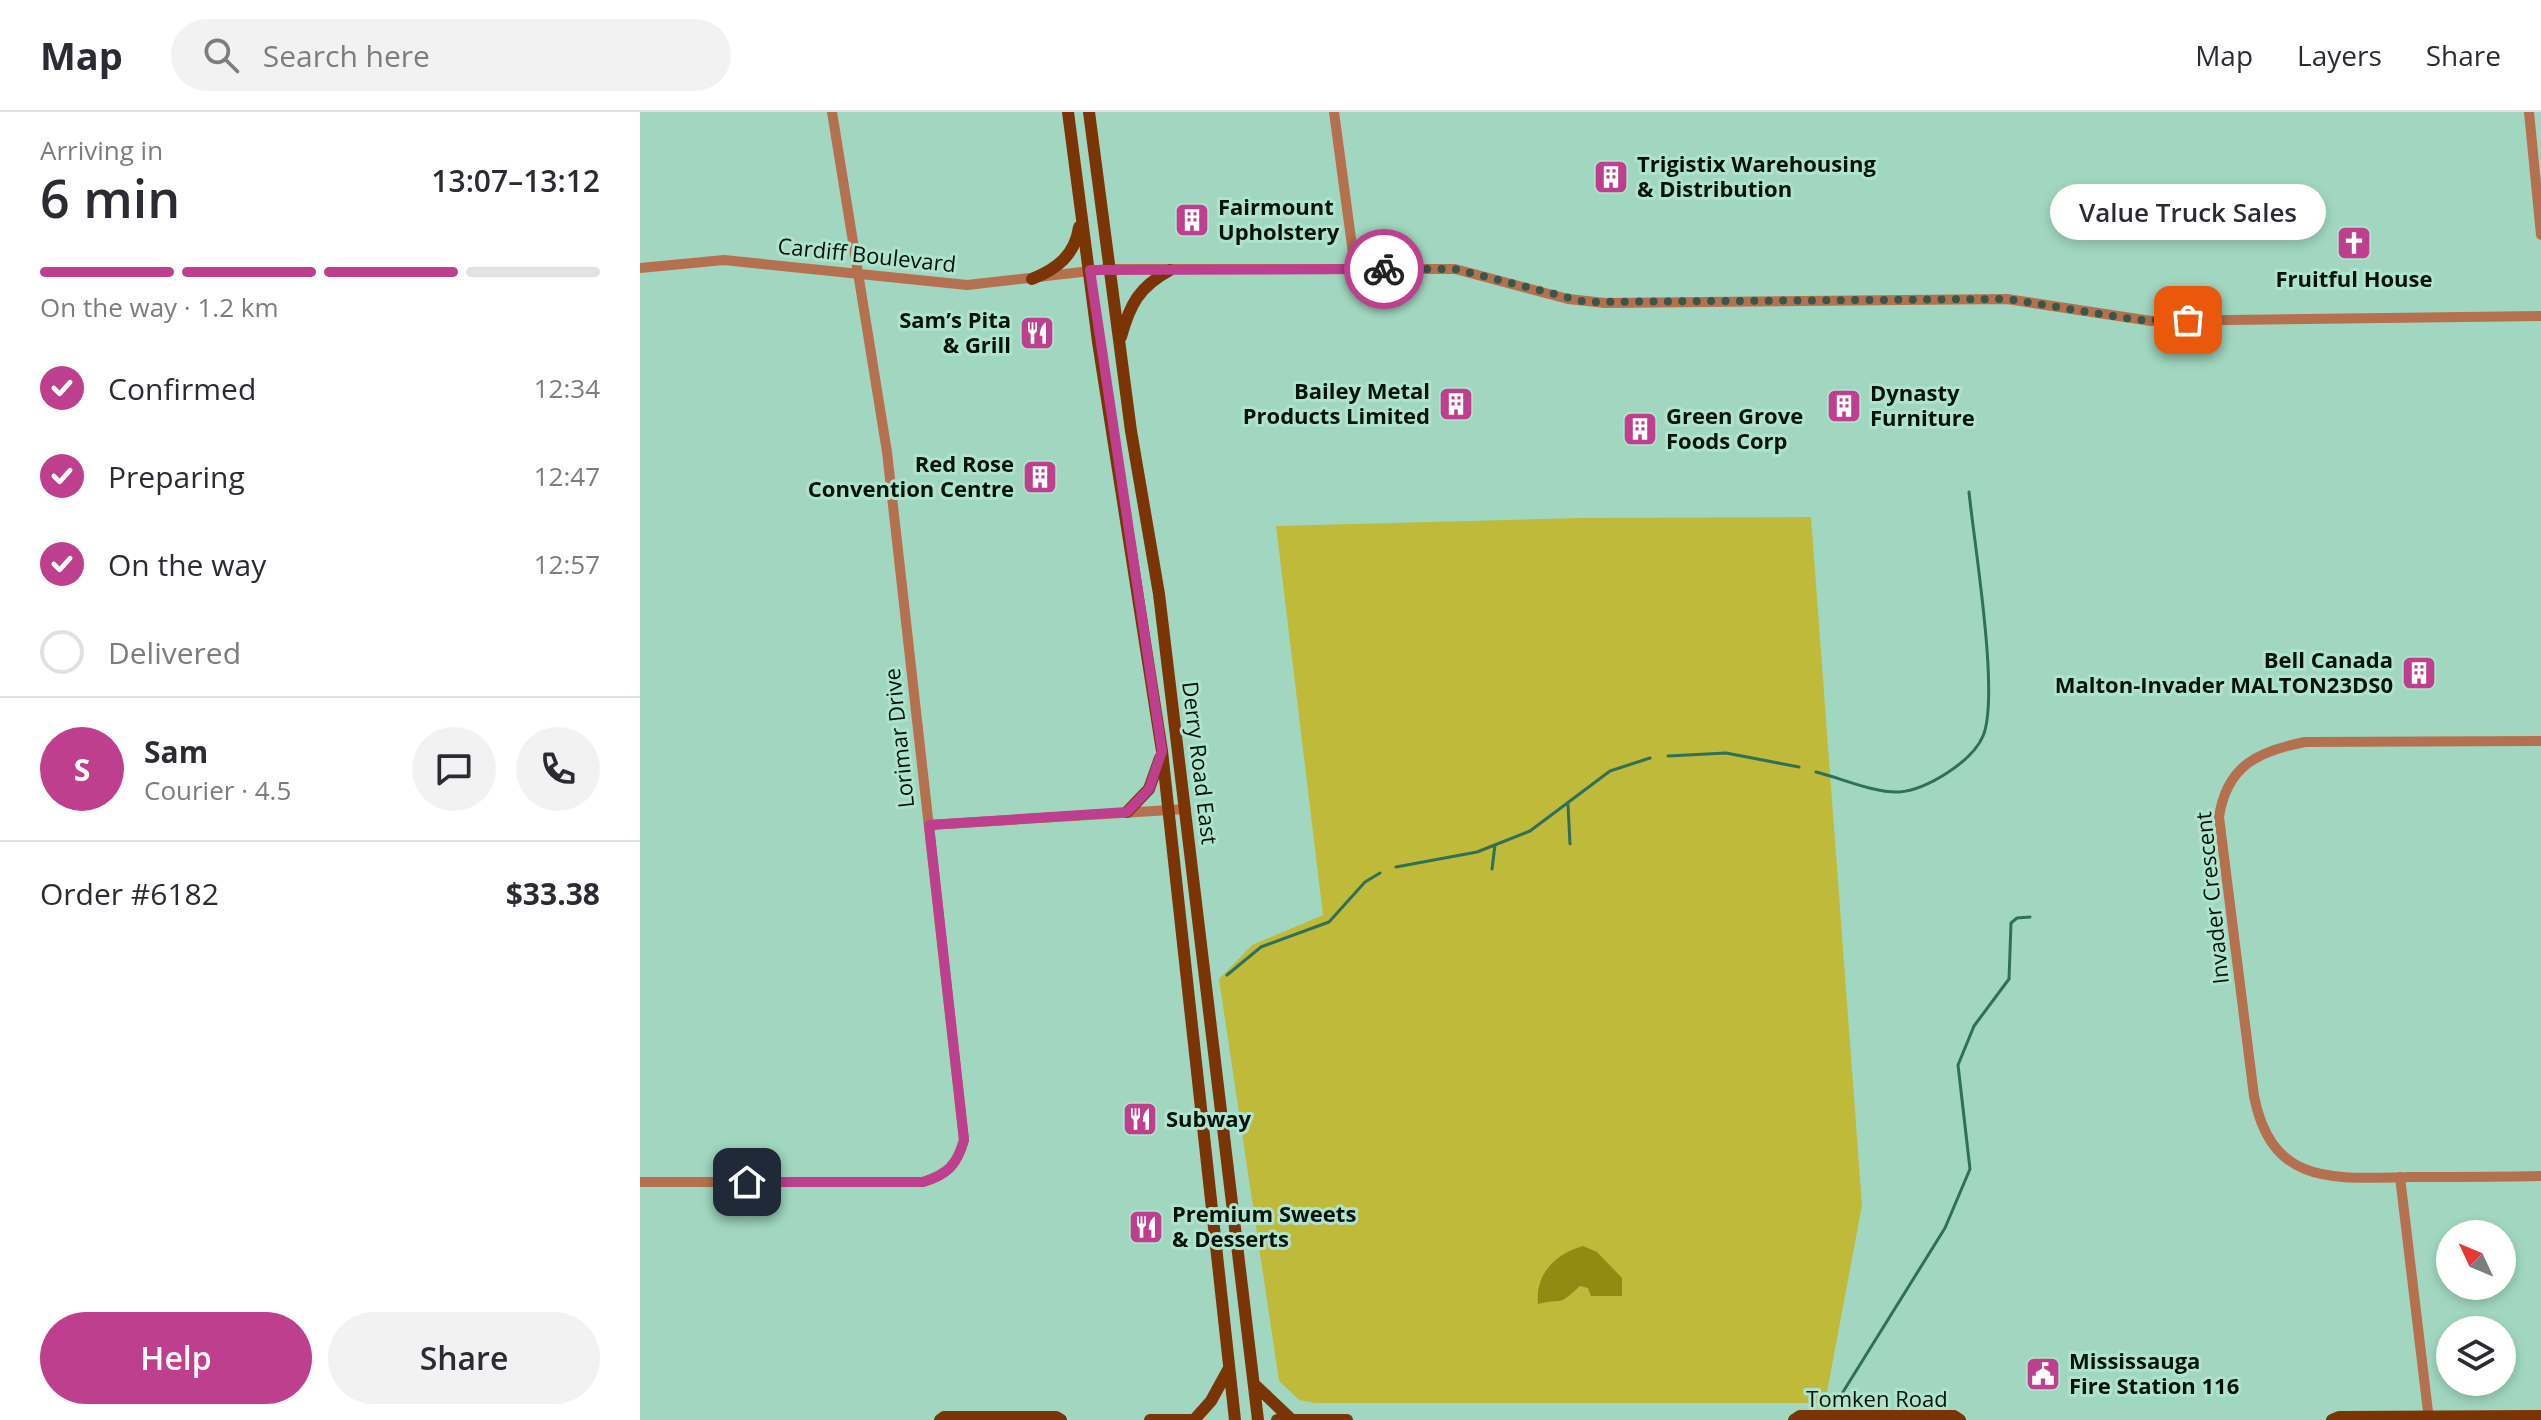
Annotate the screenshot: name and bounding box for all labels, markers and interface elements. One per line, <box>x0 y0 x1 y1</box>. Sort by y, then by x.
search box <box>171 19 731 91</box>
text: Map <box>40 29 123 81</box>
icon: search <box>199 33 243 77</box>
text: Search here <box>263 35 430 76</box>
text: Map <box>2195 36 2253 74</box>
text: Layers <box>2297 36 2382 74</box>
text: Share <box>2426 36 2501 74</box>
text: Arriving in <box>40 132 163 168</box>
place label: Trigistix Warehousing & Distribution <box>1637 148 1876 203</box>
building icon: Trigistix Warehousing & Distribution <box>1592 158 1630 196</box>
text: 13:07–13:12 <box>431 160 600 201</box>
text: 6 min <box>40 162 180 233</box>
callout: Value Truck Sales <box>2050 184 2326 240</box>
place label: Fairmount Upholstery <box>1218 191 1340 246</box>
text: Value Truck Sales <box>2079 194 2297 230</box>
building icon: Fairmount Upholstery <box>1173 201 1211 239</box>
church icon: Fruitful House <box>2335 224 2373 262</box>
courier <box>1344 229 1424 309</box>
street label: Cardiff Boulevard <box>776 230 958 278</box>
icon: bike <box>1362 247 1406 291</box>
place label: Fruitful House <box>2275 263 2433 293</box>
pin <box>2154 286 2222 354</box>
text: On the way · 1.2 km <box>40 289 279 325</box>
icon: bag <box>2166 298 2210 342</box>
place label: Sam’s Pita & Grill <box>899 304 1011 359</box>
restaurant icon: Sam’s Pita & Grill <box>1018 314 1056 352</box>
icon: check <box>40 366 84 410</box>
text: Confirmed <box>108 368 256 409</box>
text: 12:34 <box>534 370 600 406</box>
place label: Bailey Metal Products Limited <box>1243 375 1430 430</box>
place label: Dynasty Furniture <box>1870 377 1975 432</box>
building icon: Bailey Metal Products Limited <box>1437 385 1475 423</box>
building icon: Dynasty Furniture <box>1825 387 1863 425</box>
place label: Green Grove Foods Corp <box>1666 400 1803 455</box>
building icon: Green Grove Foods Corp <box>1621 410 1659 448</box>
place label: Red Rose Convention Centre <box>808 448 1014 503</box>
icon: check <box>40 454 84 498</box>
text: Preparing <box>108 456 245 497</box>
text: 12:47 <box>534 458 600 494</box>
building icon: Red Rose Convention Centre <box>1021 458 1059 496</box>
icon: check <box>40 542 84 586</box>
text: On the way <box>108 544 266 585</box>
text: 12:57 <box>534 546 600 582</box>
text: Delivered <box>108 632 241 673</box>
place label: Bell Canada Malton-Invader MALTON23DS0 <box>2055 644 2393 699</box>
building icon: Bell Canada Malton-Invader MALTON23DS0 <box>2400 654 2438 692</box>
street label: Lorimar Drive <box>876 667 920 809</box>
street label: Derry Road East <box>1176 680 1226 846</box>
button: chat <box>412 727 496 811</box>
button: phone <box>516 727 600 811</box>
text: Sam <box>144 731 208 772</box>
text: S <box>74 749 90 790</box>
text: Courier · 4.5 <box>144 772 291 808</box>
street label: Invader Crescent <box>2187 810 2235 986</box>
text: Order #6182 <box>40 873 219 914</box>
text: $33.38 <box>506 873 600 914</box>
restaurant icon: Subway <box>1121 1100 1159 1138</box>
place label: Subway <box>1166 1103 1252 1133</box>
pin <box>713 1148 781 1216</box>
icon: home <box>725 1160 769 1204</box>
place label: Premium Sweets & Desserts <box>1172 1198 1356 1253</box>
restaurant icon: Premium Sweets & Desserts <box>1127 1208 1165 1246</box>
north arrow <box>2436 1220 2516 1300</box>
map controls <box>2436 1220 2516 1396</box>
button: Help <box>40 1312 312 1404</box>
button: Share <box>328 1312 600 1404</box>
button: layers <box>2436 1316 2516 1396</box>
place label: Mississauga Fire Station 116 <box>2069 1345 2239 1400</box>
public building icon: Mississauga Fire Station 116 <box>2024 1355 2062 1393</box>
street label: Tomken Road <box>1806 1383 1948 1413</box>

